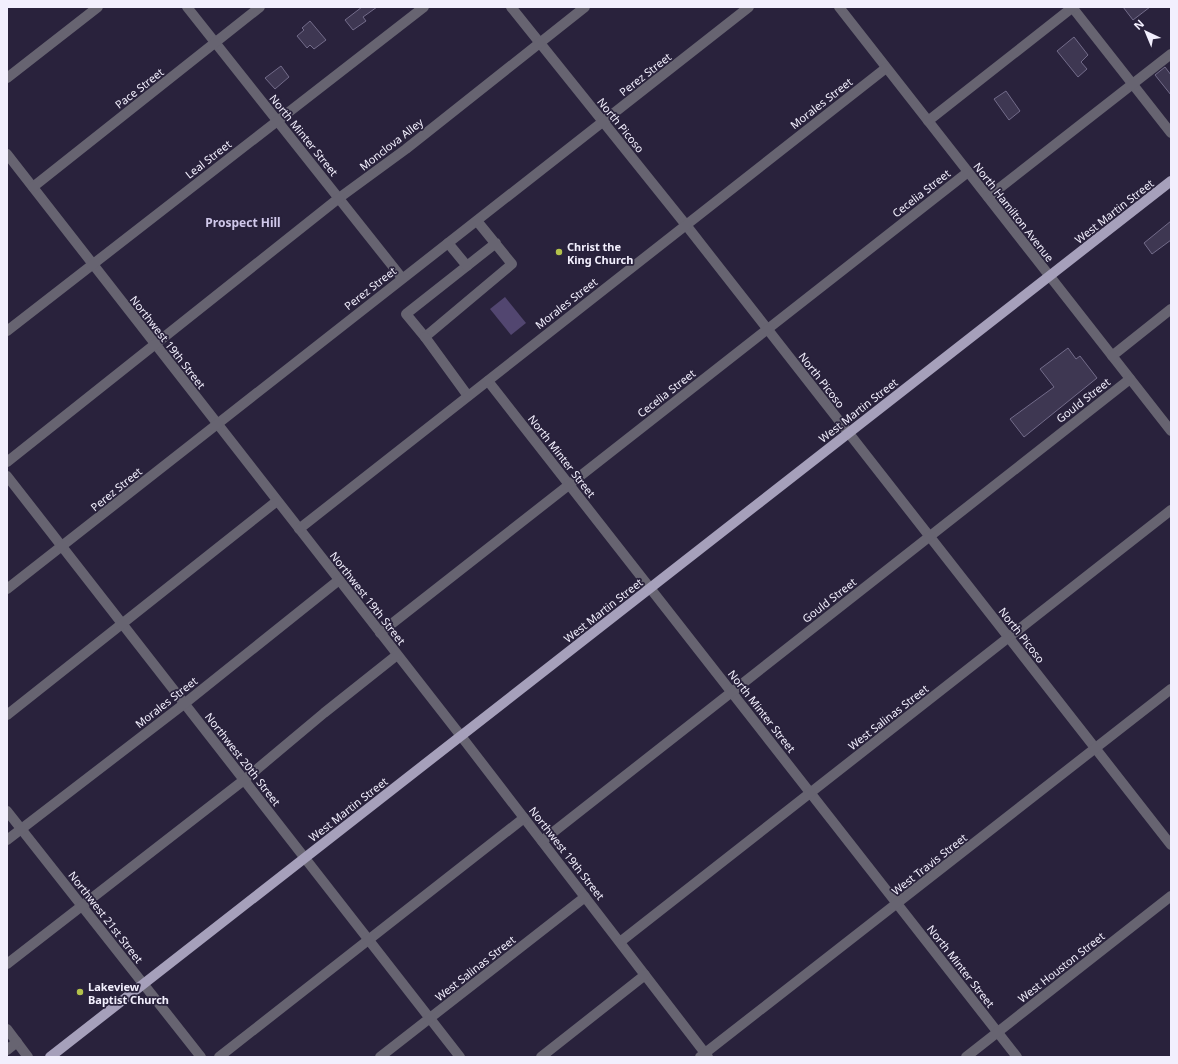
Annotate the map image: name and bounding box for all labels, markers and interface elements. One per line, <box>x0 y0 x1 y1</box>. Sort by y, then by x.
north arrow <box>1126 12 1166 52</box>
text: N <box>1130 16 1147 33</box>
street label: Perez Street <box>616 49 674 99</box>
street label: Pace Street <box>112 64 166 112</box>
street label: Morales Street <box>787 74 855 132</box>
street label: North Minter Street <box>266 91 342 179</box>
street label: North Picoso <box>594 94 648 156</box>
street label: Monclova Alley <box>356 114 426 174</box>
street label: Leal Street <box>182 136 234 182</box>
street label: North Hamilton Avenue <box>970 159 1058 265</box>
street label: Cecelia Street <box>889 166 953 220</box>
street label: West Martin Street <box>1071 175 1157 247</box>
district label: Prospect Hill <box>205 214 281 231</box>
place label: Christ the King Church <box>567 239 633 267</box>
marker: Christ the King Church <box>554 247 564 257</box>
street label: Perez Street <box>341 263 399 313</box>
street label: Morales Street <box>532 274 600 332</box>
street label: Northwest 19th Street <box>127 292 209 392</box>
street label: North Picoso <box>796 349 849 411</box>
street label: Cecelia Street <box>634 366 698 420</box>
street label: West Martin Street <box>815 374 901 446</box>
street label: Gould Street <box>1053 374 1113 426</box>
street label: North Minter Street <box>525 412 599 500</box>
street label: Perez Street <box>87 464 145 514</box>
street label: Northwest 19th Street <box>327 548 409 648</box>
street label: West Martin Street <box>560 574 646 646</box>
street label: Gould Street <box>799 574 859 626</box>
street label: North Picoso <box>996 604 1049 666</box>
street label: North Minter Street <box>725 667 799 755</box>
street label: Morales Street <box>132 673 200 731</box>
street label: West Salinas Street <box>845 681 931 753</box>
street label: Northwest 20th Street <box>202 709 284 809</box>
street label: West Martin Street <box>305 773 391 845</box>
street label: Northwest 19th Street <box>526 803 608 903</box>
street label: West Travis Street <box>888 830 970 898</box>
street label: Northwest 21st Street <box>65 868 147 966</box>
street label: North Minter Street <box>924 922 998 1010</box>
street label: West Houston Street <box>1015 928 1107 1006</box>
street label: West Salinas Street <box>432 932 518 1004</box>
place label: Lakeview Baptist Church <box>88 979 169 1007</box>
marker: Lakeview Baptist Church <box>75 987 85 997</box>

